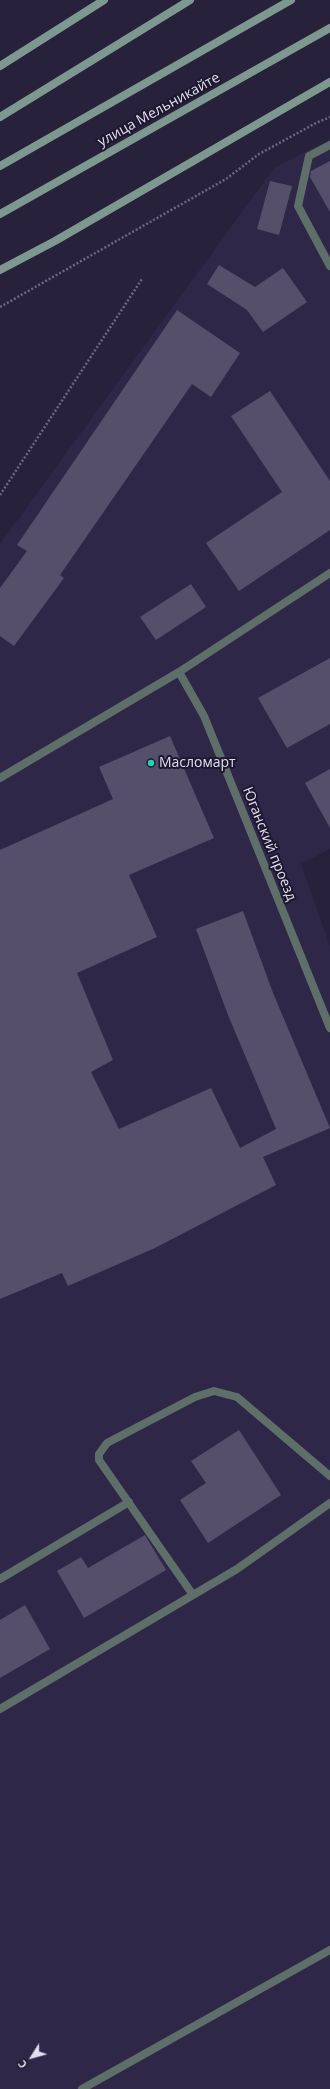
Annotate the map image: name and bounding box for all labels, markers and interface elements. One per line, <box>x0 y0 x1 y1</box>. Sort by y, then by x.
street label: улица Мельникайте <box>95 69 223 151</box>
place label: Масломарт <box>159 755 236 771</box>
marker: Масломарт <box>146 758 156 768</box>
street label: Юганский проезд <box>239 785 299 903</box>
north arrow <box>12 2037 52 2077</box>
text: С <box>14 2057 30 2072</box>

